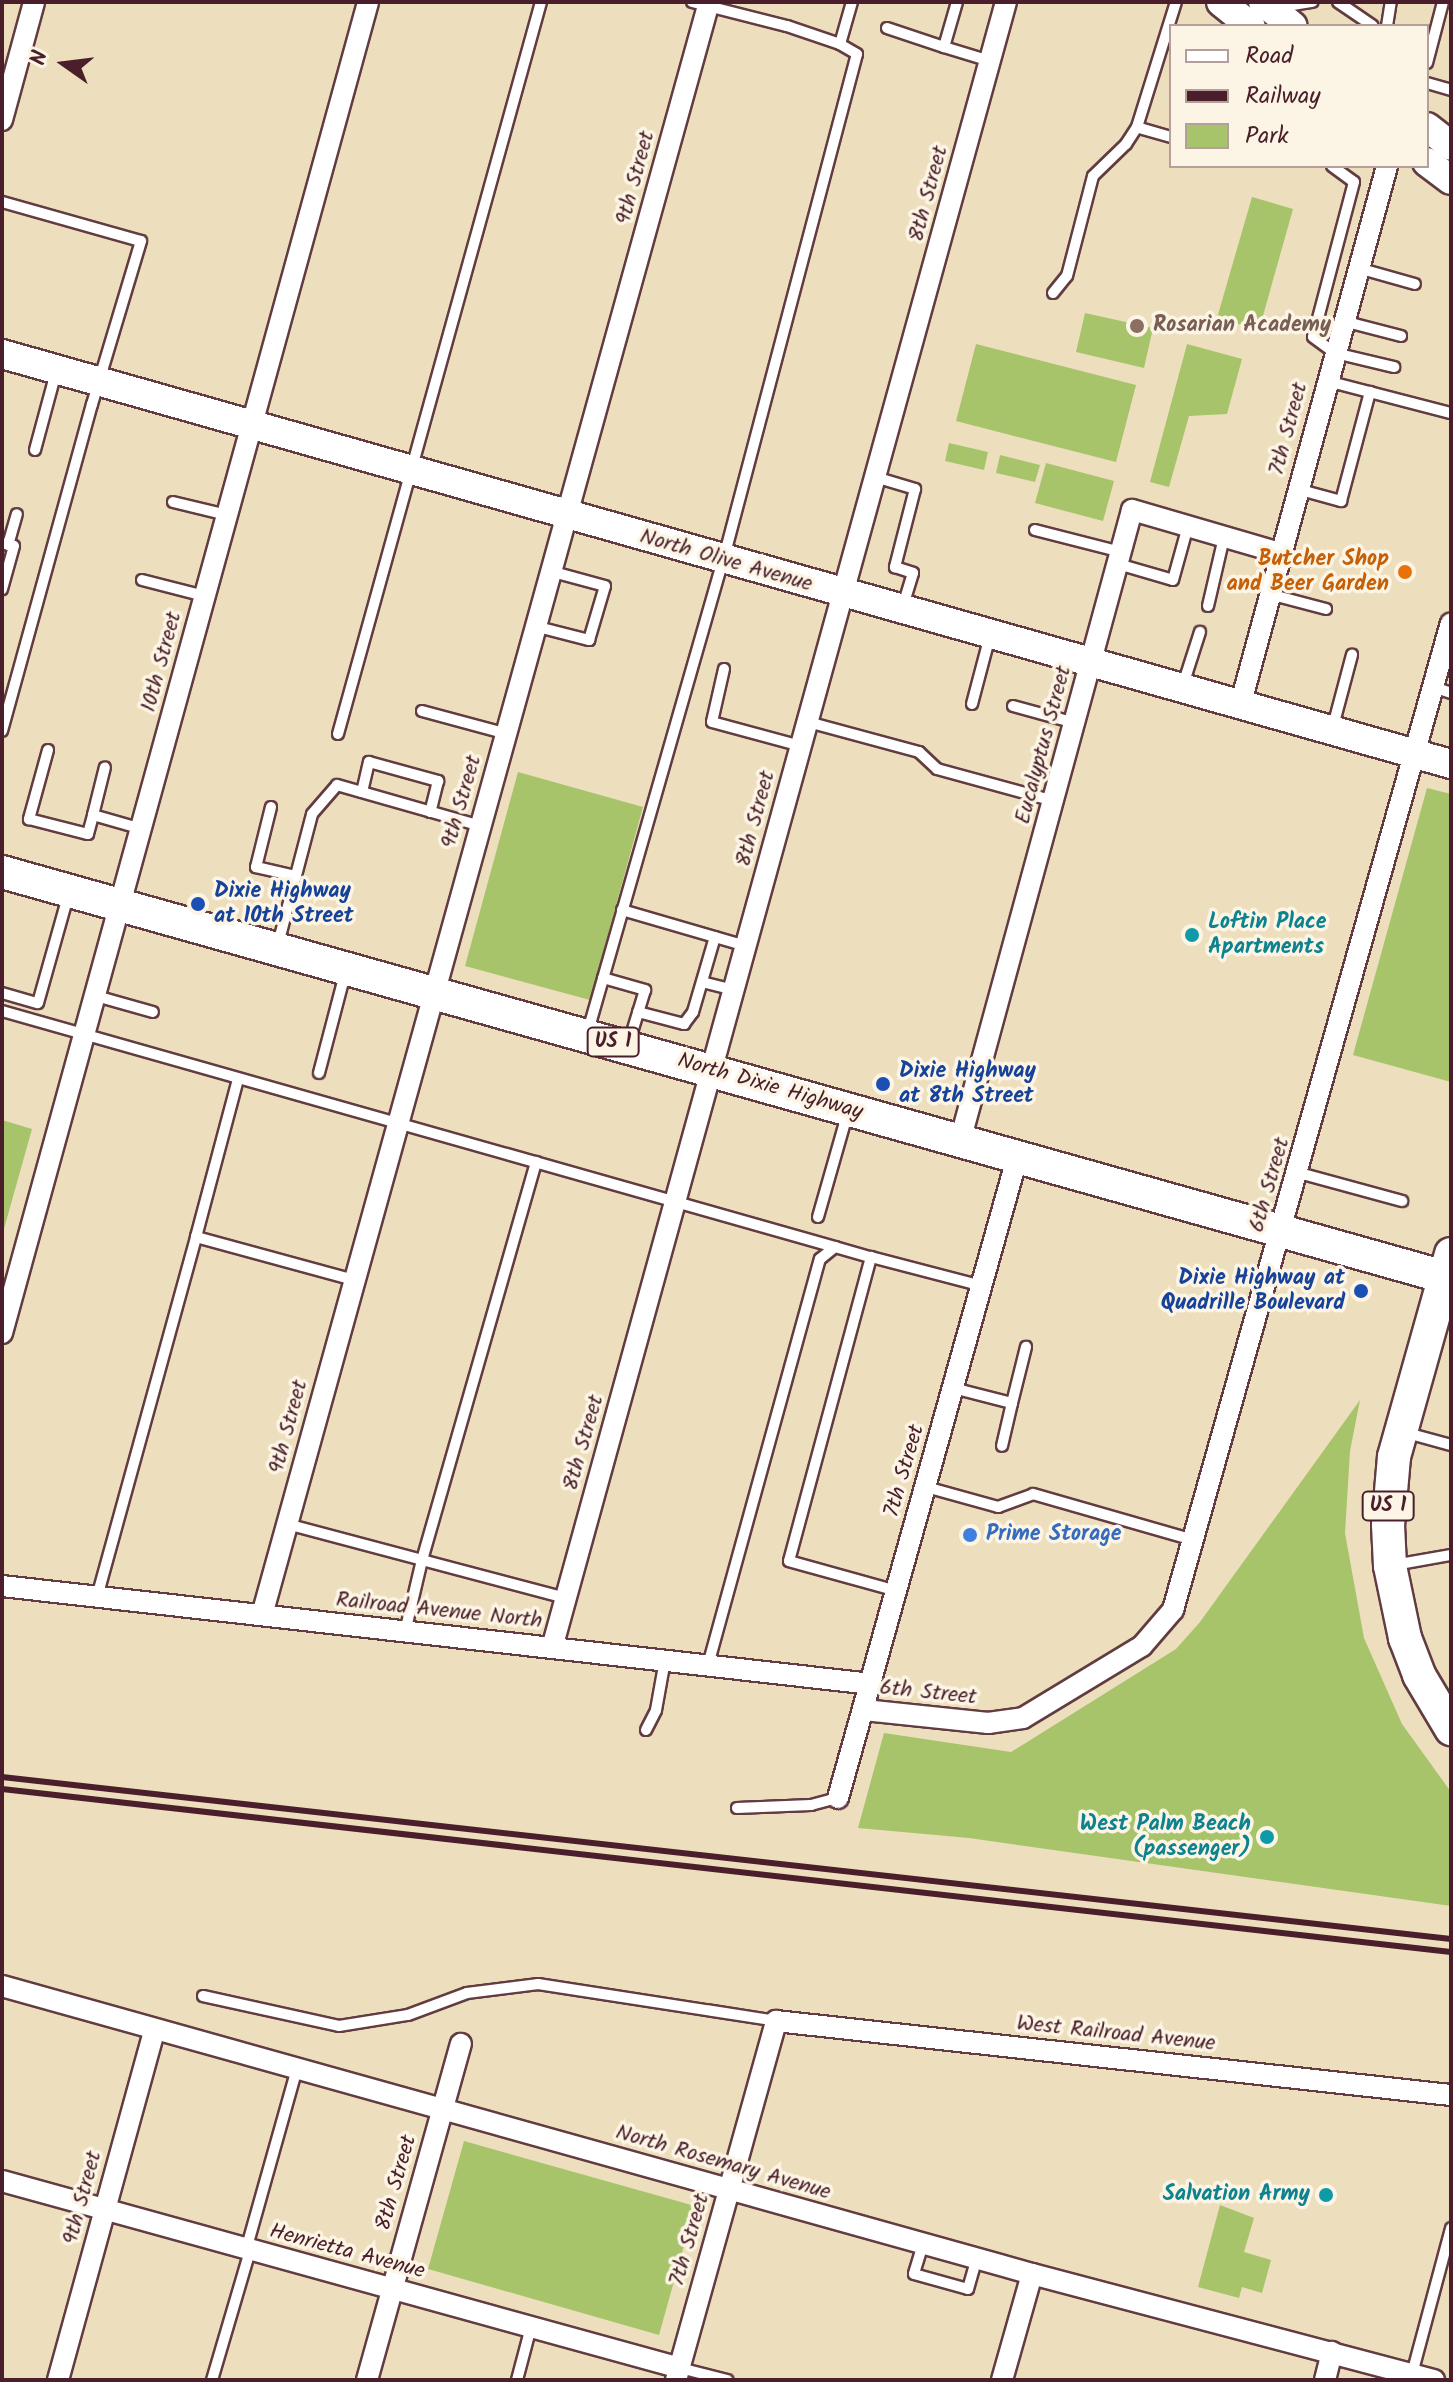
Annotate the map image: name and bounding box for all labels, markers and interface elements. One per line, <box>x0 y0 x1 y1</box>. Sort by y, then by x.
north arrow <box>24 24 104 104</box>
legend <box>1169 24 1429 168</box>
text: Road <box>1245 37 1293 76</box>
text: N <box>22 47 59 69</box>
text: Railway <box>1245 77 1321 116</box>
text: Park <box>1245 117 1289 156</box>
street label: 9th Street <box>611 128 661 228</box>
street label: 8th Street <box>904 143 954 245</box>
place label: Rosarian Academy <box>1153 313 1331 339</box>
marker: Rosarian Academy <box>1128 317 1146 335</box>
street label: 7th Street <box>1264 380 1314 478</box>
street label: North Olive Avenue <box>637 524 815 598</box>
place label: Butcher Shop and Beer Garden <box>1227 546 1389 598</box>
marker: Butcher Shop and Beer Garden <box>1396 563 1414 581</box>
street label: 10th Street <box>136 609 188 715</box>
street label: Eucalyptus Street <box>1010 663 1078 827</box>
street label: 9th Street <box>436 752 488 852</box>
street label: 8th Street <box>731 768 781 870</box>
place label: Dixie Highway at 10th Street <box>214 878 354 930</box>
marker: Dixie Highway at 10th Street <box>189 895 207 913</box>
place label: Loftin Place Apartments <box>1208 909 1327 960</box>
marker: Loftin Place Apartments <box>1183 926 1201 944</box>
road number: US 1 <box>585 1026 641 1058</box>
street label: North Dixie Highway <box>674 1048 866 1126</box>
place label: Dixie Highway at 8th Street <box>899 1058 1036 1110</box>
marker: Dixie Highway at 8th Street <box>874 1075 892 1093</box>
street label: 6th Street <box>1244 1135 1296 1235</box>
place label: Dixie Highway at Quadrille Boulevard <box>1161 1265 1345 1316</box>
marker: Dixie Highway at Quadrille Boulevard <box>1352 1282 1370 1300</box>
street label: 9th Street <box>264 1377 314 1477</box>
street label: 8th Street <box>558 1392 610 1494</box>
street label: 7th Street <box>879 1422 931 1520</box>
road number: US 1 <box>1360 1490 1416 1522</box>
place label: Prime Storage <box>986 1522 1122 1548</box>
marker: Prime Storage <box>961 1526 979 1544</box>
street label: Railroad Avenue North <box>335 1587 543 1635</box>
street label: 6th Street <box>878 1675 978 1711</box>
place label: West Palm Beach (passenger) <box>1080 1811 1251 1862</box>
marker: West Palm Beach (passenger) <box>1258 1828 1276 1846</box>
street label: West Railroad Avenue <box>1015 2010 1217 2058</box>
street label: North Rosemary Avenue <box>612 2120 834 2206</box>
street label: 8th Street <box>371 2132 423 2234</box>
street label: 9th Street <box>58 2148 108 2248</box>
place label: Salvation Army <box>1163 2182 1310 2208</box>
marker: Salvation Army <box>1317 2186 1335 2204</box>
street label: 7th Street <box>664 2191 716 2289</box>
street label: Henrietta Avenue <box>266 2219 428 2285</box>

